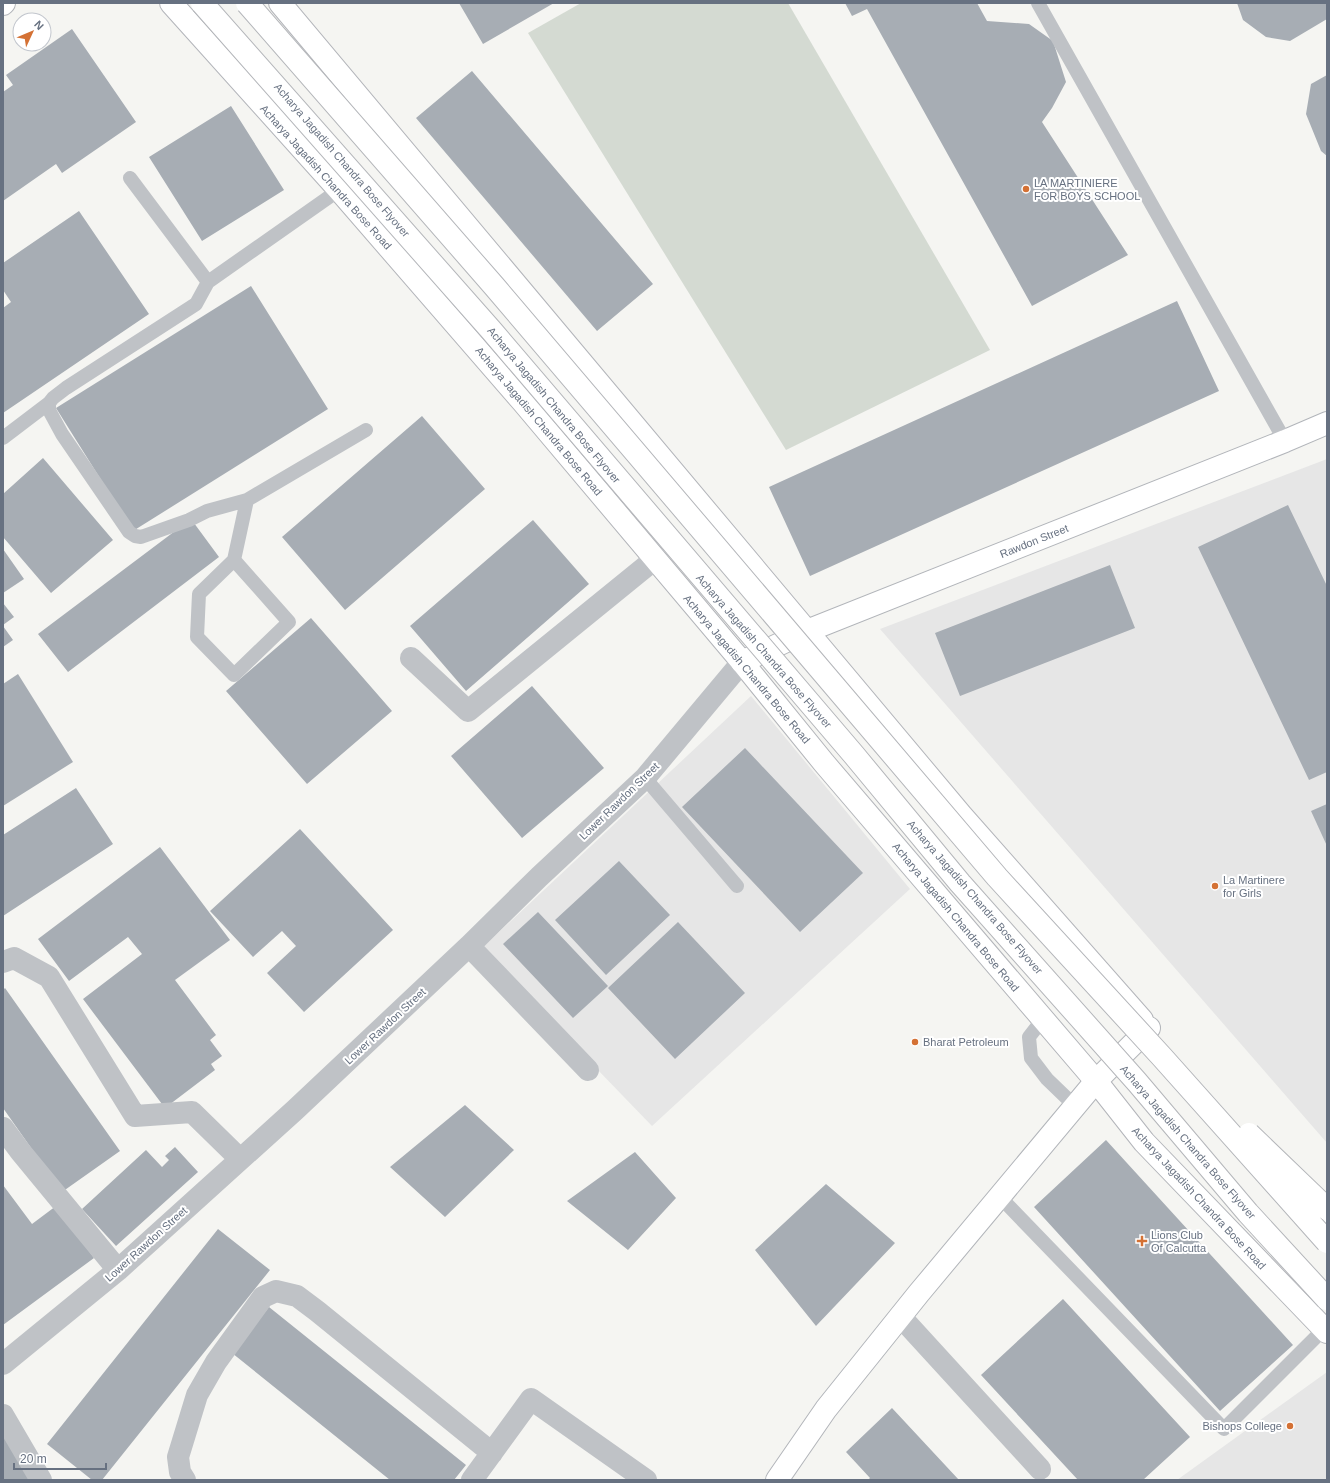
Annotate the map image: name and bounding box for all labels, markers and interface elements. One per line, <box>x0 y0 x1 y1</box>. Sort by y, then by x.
north arrow <box>12 12 52 52</box>
text: N <box>32 18 46 32</box>
street label: Acharya Jagadish Chandra Bose Flyover <box>272 81 412 240</box>
street label: Acharya Jagadish Chandra Bose Road <box>258 102 394 252</box>
place label: LA MARTINIERE FOR BOYS SCHOOL <box>1034 177 1140 202</box>
marker: LA MARTINIERE FOR BOYS SCHOOL <box>1021 184 1031 194</box>
street label: Acharya Jagadish Chandra Bose Flyover <box>485 325 623 486</box>
street label: Acharya Jagadish Chandra Bose Road <box>473 344 605 498</box>
street label: Rawdon Street <box>998 522 1070 560</box>
street label: Acharya Jagadish Chandra Bose Flyover <box>694 572 834 731</box>
street label: Acharya Jagadish Chandra Bose Road <box>681 592 813 746</box>
street label: Lower Rawdon Street <box>577 760 661 842</box>
street label: Acharya Jagadish Chandra Bose Flyover <box>905 818 1045 977</box>
street label: Acharya Jagadish Chandra Bose Road <box>890 840 1022 994</box>
place label: La Martinere for Girls <box>1223 874 1285 899</box>
marker: La Martinere for Girls <box>1210 881 1220 891</box>
street label: Lower Rawdon Street <box>342 986 428 1066</box>
place label: Bharat Petroleum <box>923 1036 1009 1048</box>
marker: Bharat Petroleum <box>910 1037 920 1047</box>
street label: Acharya Jagadish Chandra Bose Flyover <box>1118 1063 1258 1222</box>
street label: Acharya Jagadish Chandra Bose Road <box>1130 1124 1268 1272</box>
street label: Lower Rawdon Street <box>103 1204 189 1284</box>
place label: Lions Club Of Calcutta <box>1151 1229 1207 1254</box>
marker: Lions Club Of Calcutta <box>1136 1235 1148 1247</box>
place label: Bishops College <box>1203 1420 1282 1432</box>
marker: Bishops College <box>1285 1421 1295 1431</box>
scale bar <box>14 1445 106 1471</box>
text: 20 m <box>20 1452 47 1466</box>

